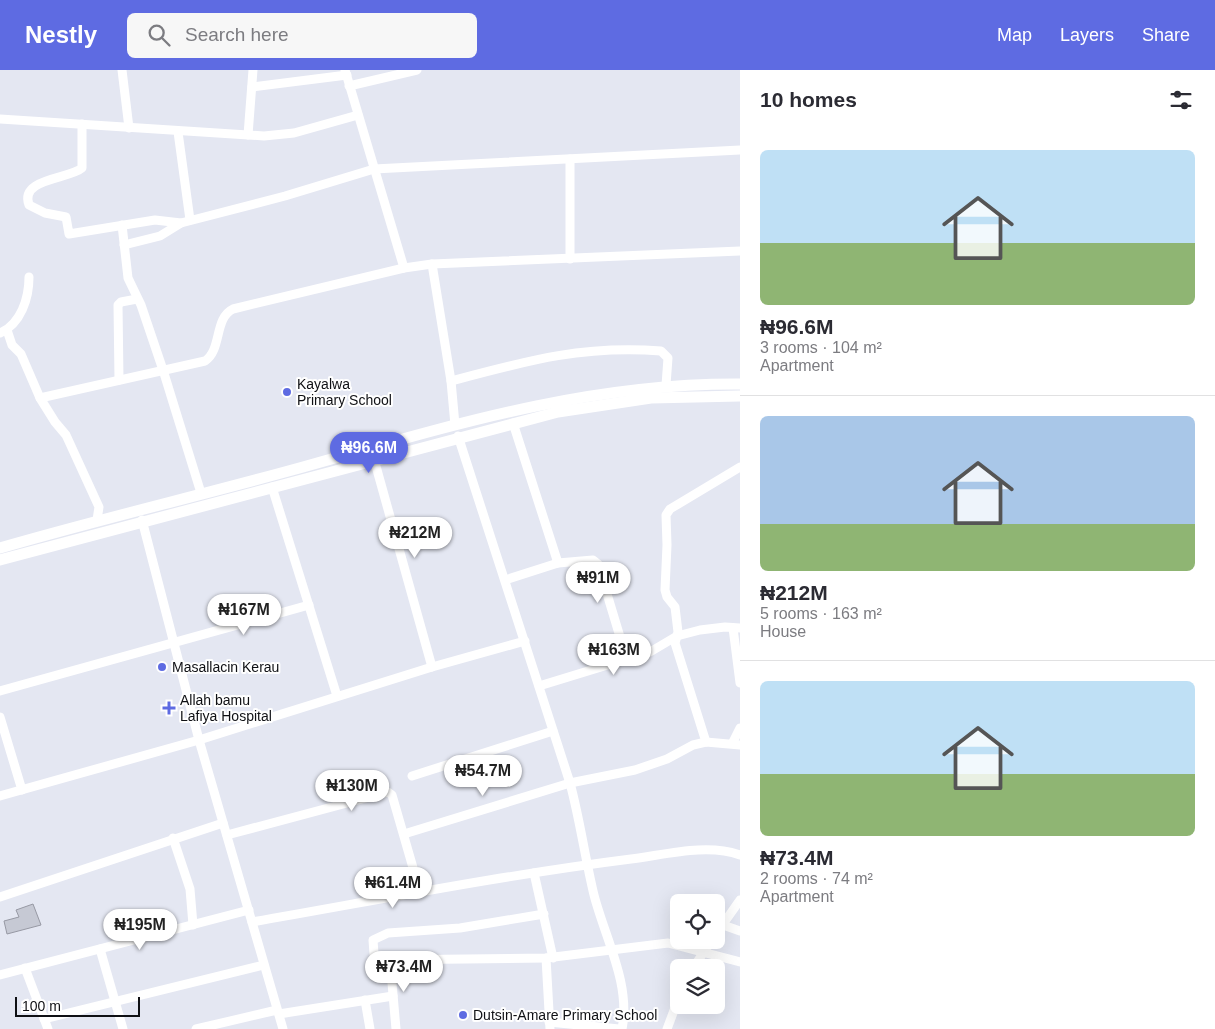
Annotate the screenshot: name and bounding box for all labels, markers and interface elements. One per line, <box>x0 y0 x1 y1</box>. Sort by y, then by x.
search box <box>127 13 477 58</box>
text: Nestly <box>25 21 97 48</box>
icon: search <box>145 21 173 49</box>
text: Search here <box>185 24 289 45</box>
text: Map <box>997 25 1032 45</box>
text: Layers <box>1060 25 1114 45</box>
text: Share <box>1142 25 1190 45</box>
icon: filters <box>1167 86 1195 114</box>
text: 10 homes <box>760 88 857 111</box>
icon: home <box>933 183 1023 273</box>
text: ₦96.6M <box>760 315 834 338</box>
text: 3 rooms · 104 m² <box>760 339 882 356</box>
text: Apartment <box>760 357 834 374</box>
place label: Kayalwa Primary School <box>297 376 392 408</box>
marker: Kayalwa Primary School <box>281 386 293 398</box>
pin: ₦96.6M <box>328 432 410 474</box>
text: ₦96.6M <box>341 439 397 456</box>
icon: home <box>933 448 1023 538</box>
pin: ₦212M <box>380 516 450 559</box>
text: ₦212M <box>389 524 441 541</box>
pin: ₦91M <box>568 562 628 604</box>
text: ₦91M <box>577 569 619 586</box>
text: ₦212M <box>760 581 828 604</box>
pin: ₦167M <box>209 594 279 636</box>
text: ₦167M <box>218 601 270 618</box>
text: 5 rooms · 163 m² <box>760 605 882 622</box>
text: House <box>760 623 806 640</box>
pin: ₦163M <box>579 634 649 676</box>
text: ₦163M <box>588 641 640 658</box>
place label: Masallacin Kerau <box>172 659 279 675</box>
marker: Masallacin Kerau <box>156 661 168 673</box>
place label: Allah bamu Lafiya Hospital <box>180 692 272 724</box>
marker: Allah bamu Lafiya Hospital <box>162 701 176 715</box>
icon: home <box>933 713 1023 803</box>
pin: ₦54.7M <box>442 754 524 797</box>
text: ₦54.7M <box>455 762 511 779</box>
pin: ₦130M <box>317 770 387 812</box>
text: ₦130M <box>326 777 378 794</box>
text: ₦73.4M <box>760 846 834 869</box>
pin: ₦61.4M <box>352 866 434 909</box>
text: 2 rooms · 74 m² <box>760 870 873 887</box>
text: ₦61.4M <box>365 874 421 891</box>
text: Apartment <box>760 888 834 905</box>
map controls <box>670 894 725 1014</box>
button: locate <box>670 894 725 949</box>
pin: ₦195M <box>105 908 175 951</box>
text: ₦195M <box>114 916 166 933</box>
pin: ₦73.4M <box>363 950 445 993</box>
text: ₦73.4M <box>376 958 432 975</box>
button: layers <box>670 959 725 1014</box>
scale bar <box>15 994 140 1017</box>
text: 100 m <box>22 998 61 1014</box>
place label: Dutsin-Amare Primary School <box>473 1007 657 1023</box>
marker: Dutsin-Amare Primary School <box>457 1009 469 1021</box>

